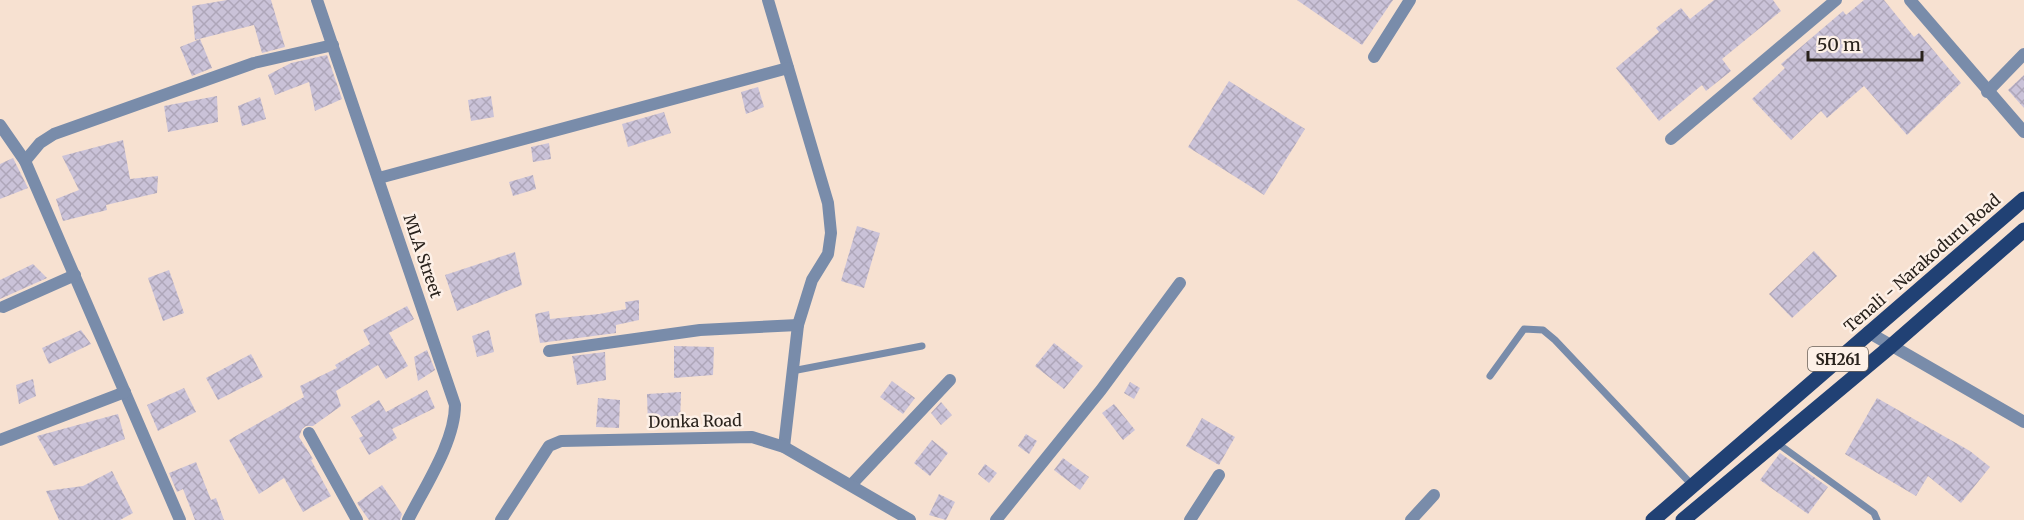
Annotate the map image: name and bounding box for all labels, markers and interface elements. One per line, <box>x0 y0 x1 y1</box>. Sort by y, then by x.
scale bar <box>1808 24 1922 62</box>
text: 50 m <box>1817 33 1861 56</box>
street label: Tenali - Narakoduru Road <box>1840 189 2004 336</box>
street label: MLA Street <box>399 212 447 301</box>
road number: SH261 <box>1808 347 1868 371</box>
street label: Donka Road <box>648 410 742 432</box>

